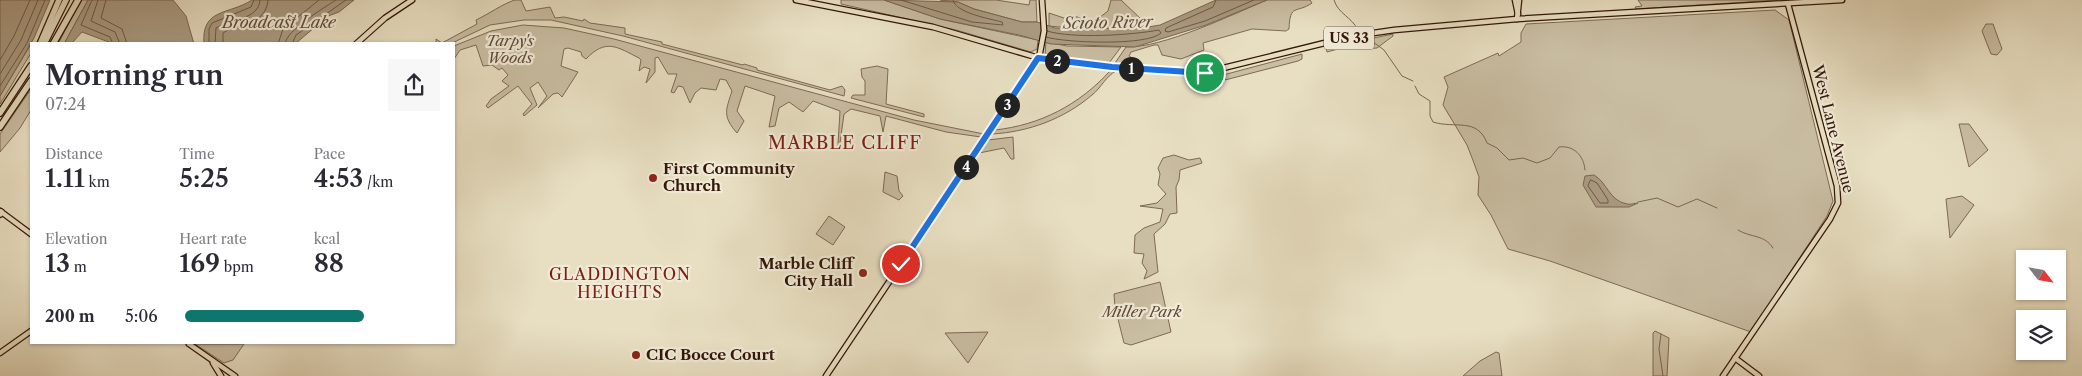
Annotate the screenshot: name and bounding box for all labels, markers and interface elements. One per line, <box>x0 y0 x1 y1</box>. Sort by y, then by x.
water label: Scioto River <box>1062 11 1155 33</box>
water label: Broadcast Lake <box>220 12 337 32</box>
road number: US 33 <box>1324 26 1374 49</box>
park label: Tarpy's Woods <box>486 31 534 67</box>
pin: 2 <box>1044 48 1070 74</box>
text: 2 <box>1053 52 1062 70</box>
pin <box>1184 52 1226 94</box>
pin: 1 <box>1118 56 1144 82</box>
text: Morning run <box>45 58 224 92</box>
button: share <box>388 59 440 111</box>
icon: arrive <box>1191 59 1219 87</box>
text: 1 <box>1128 60 1135 78</box>
street label: West Lane Avenue <box>1808 62 1859 195</box>
pin: 3 <box>994 92 1020 118</box>
text: 07:24 <box>45 94 86 114</box>
text: 3 <box>1004 96 1011 114</box>
district label: MARBLE CLIFF <box>768 132 922 154</box>
text: Distance <box>45 145 103 163</box>
text: Time <box>179 145 215 163</box>
text: Pace <box>314 145 345 163</box>
pin: 4 <box>954 154 978 180</box>
text: 4 <box>962 158 971 176</box>
place label: First Community Church <box>663 159 796 195</box>
text: 1.11 <box>45 163 85 194</box>
text: 5:25 <box>179 163 229 194</box>
text: 4:53 <box>314 163 363 194</box>
marker: First Community Church <box>647 172 659 184</box>
text: km <box>85 173 110 191</box>
text: /km <box>363 173 393 191</box>
text: Elevation <box>45 230 108 248</box>
text: Heart rate <box>179 230 247 248</box>
text: kcal <box>314 230 340 248</box>
pin <box>880 243 922 285</box>
text: 13 <box>45 248 70 279</box>
text: 169 <box>179 248 220 279</box>
text: 88 <box>314 248 344 279</box>
icon: check <box>887 250 915 278</box>
north arrow <box>2016 250 2066 300</box>
map controls <box>2016 250 2066 360</box>
place label: Marble Cliff City Hall <box>759 254 855 290</box>
text: m <box>70 258 87 276</box>
text: bpm <box>220 258 254 276</box>
district label: GLADDINGTON HEIGHTS <box>549 264 691 302</box>
marker: Marble Cliff City Hall <box>857 267 869 279</box>
park label: Miller Park <box>1100 302 1182 321</box>
text: 200 m <box>45 306 95 326</box>
text: 5:06 <box>125 306 158 326</box>
button: layers <box>2016 310 2066 360</box>
place label: CIC Bocce Court <box>646 345 775 364</box>
marker: CIC Bocce Court <box>630 349 642 361</box>

